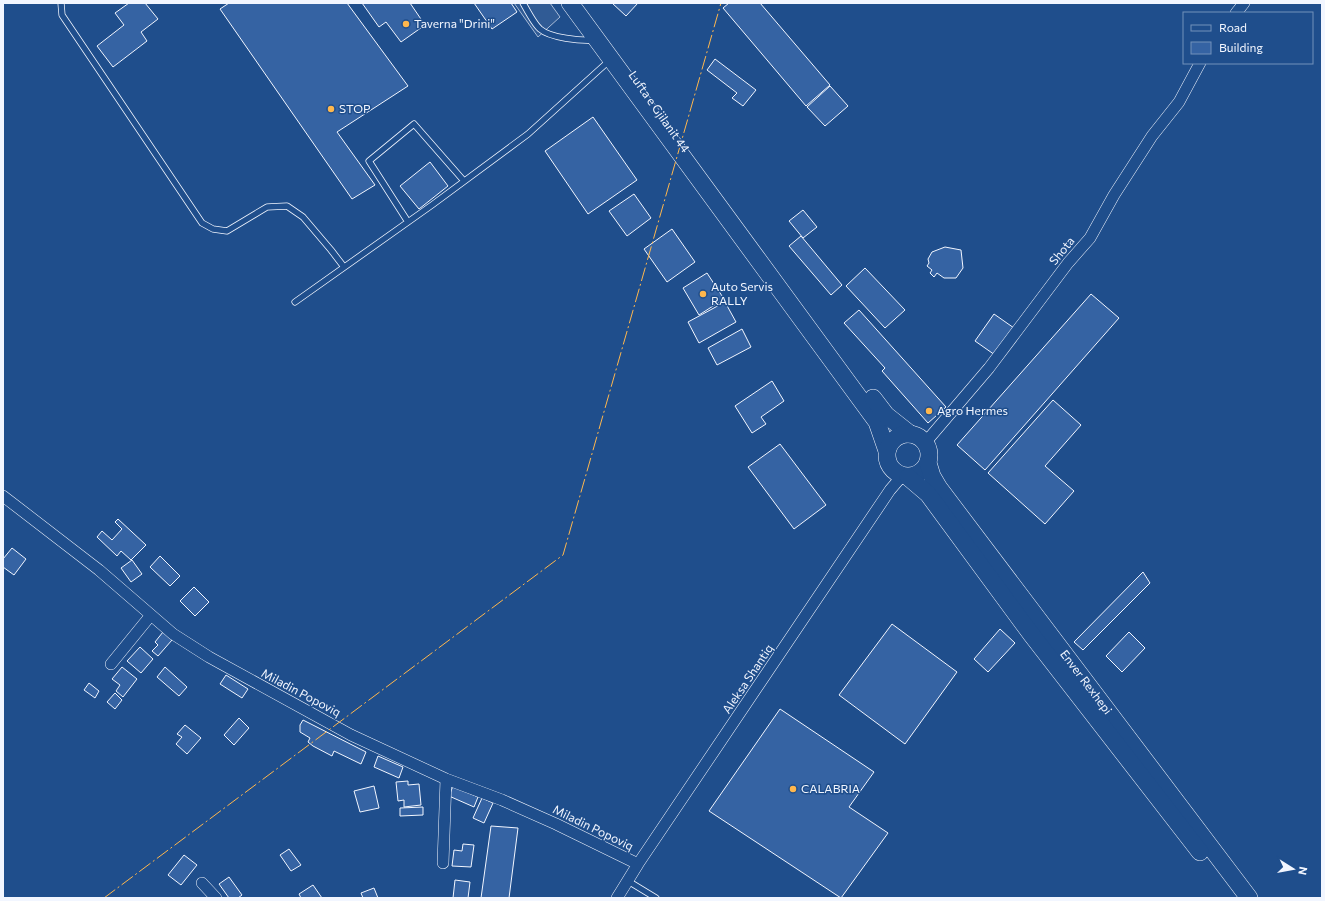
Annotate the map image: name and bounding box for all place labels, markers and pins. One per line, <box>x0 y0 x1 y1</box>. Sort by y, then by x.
place label: Taverna "Drini" <box>414 16 495 30</box>
marker: Taverna "Drini" <box>401 19 411 29</box>
place label: STOP <box>339 101 371 115</box>
marker: STOP <box>326 104 336 114</box>
place label: Auto Servis RALLY <box>711 279 773 307</box>
marker: Auto Servis RALLY <box>698 289 708 299</box>
place label: Agro Hermes <box>937 403 1008 417</box>
marker: Agro Hermes <box>924 406 934 416</box>
place label: CALABRIA <box>801 781 860 795</box>
marker: CALABRIA <box>788 784 798 794</box>

